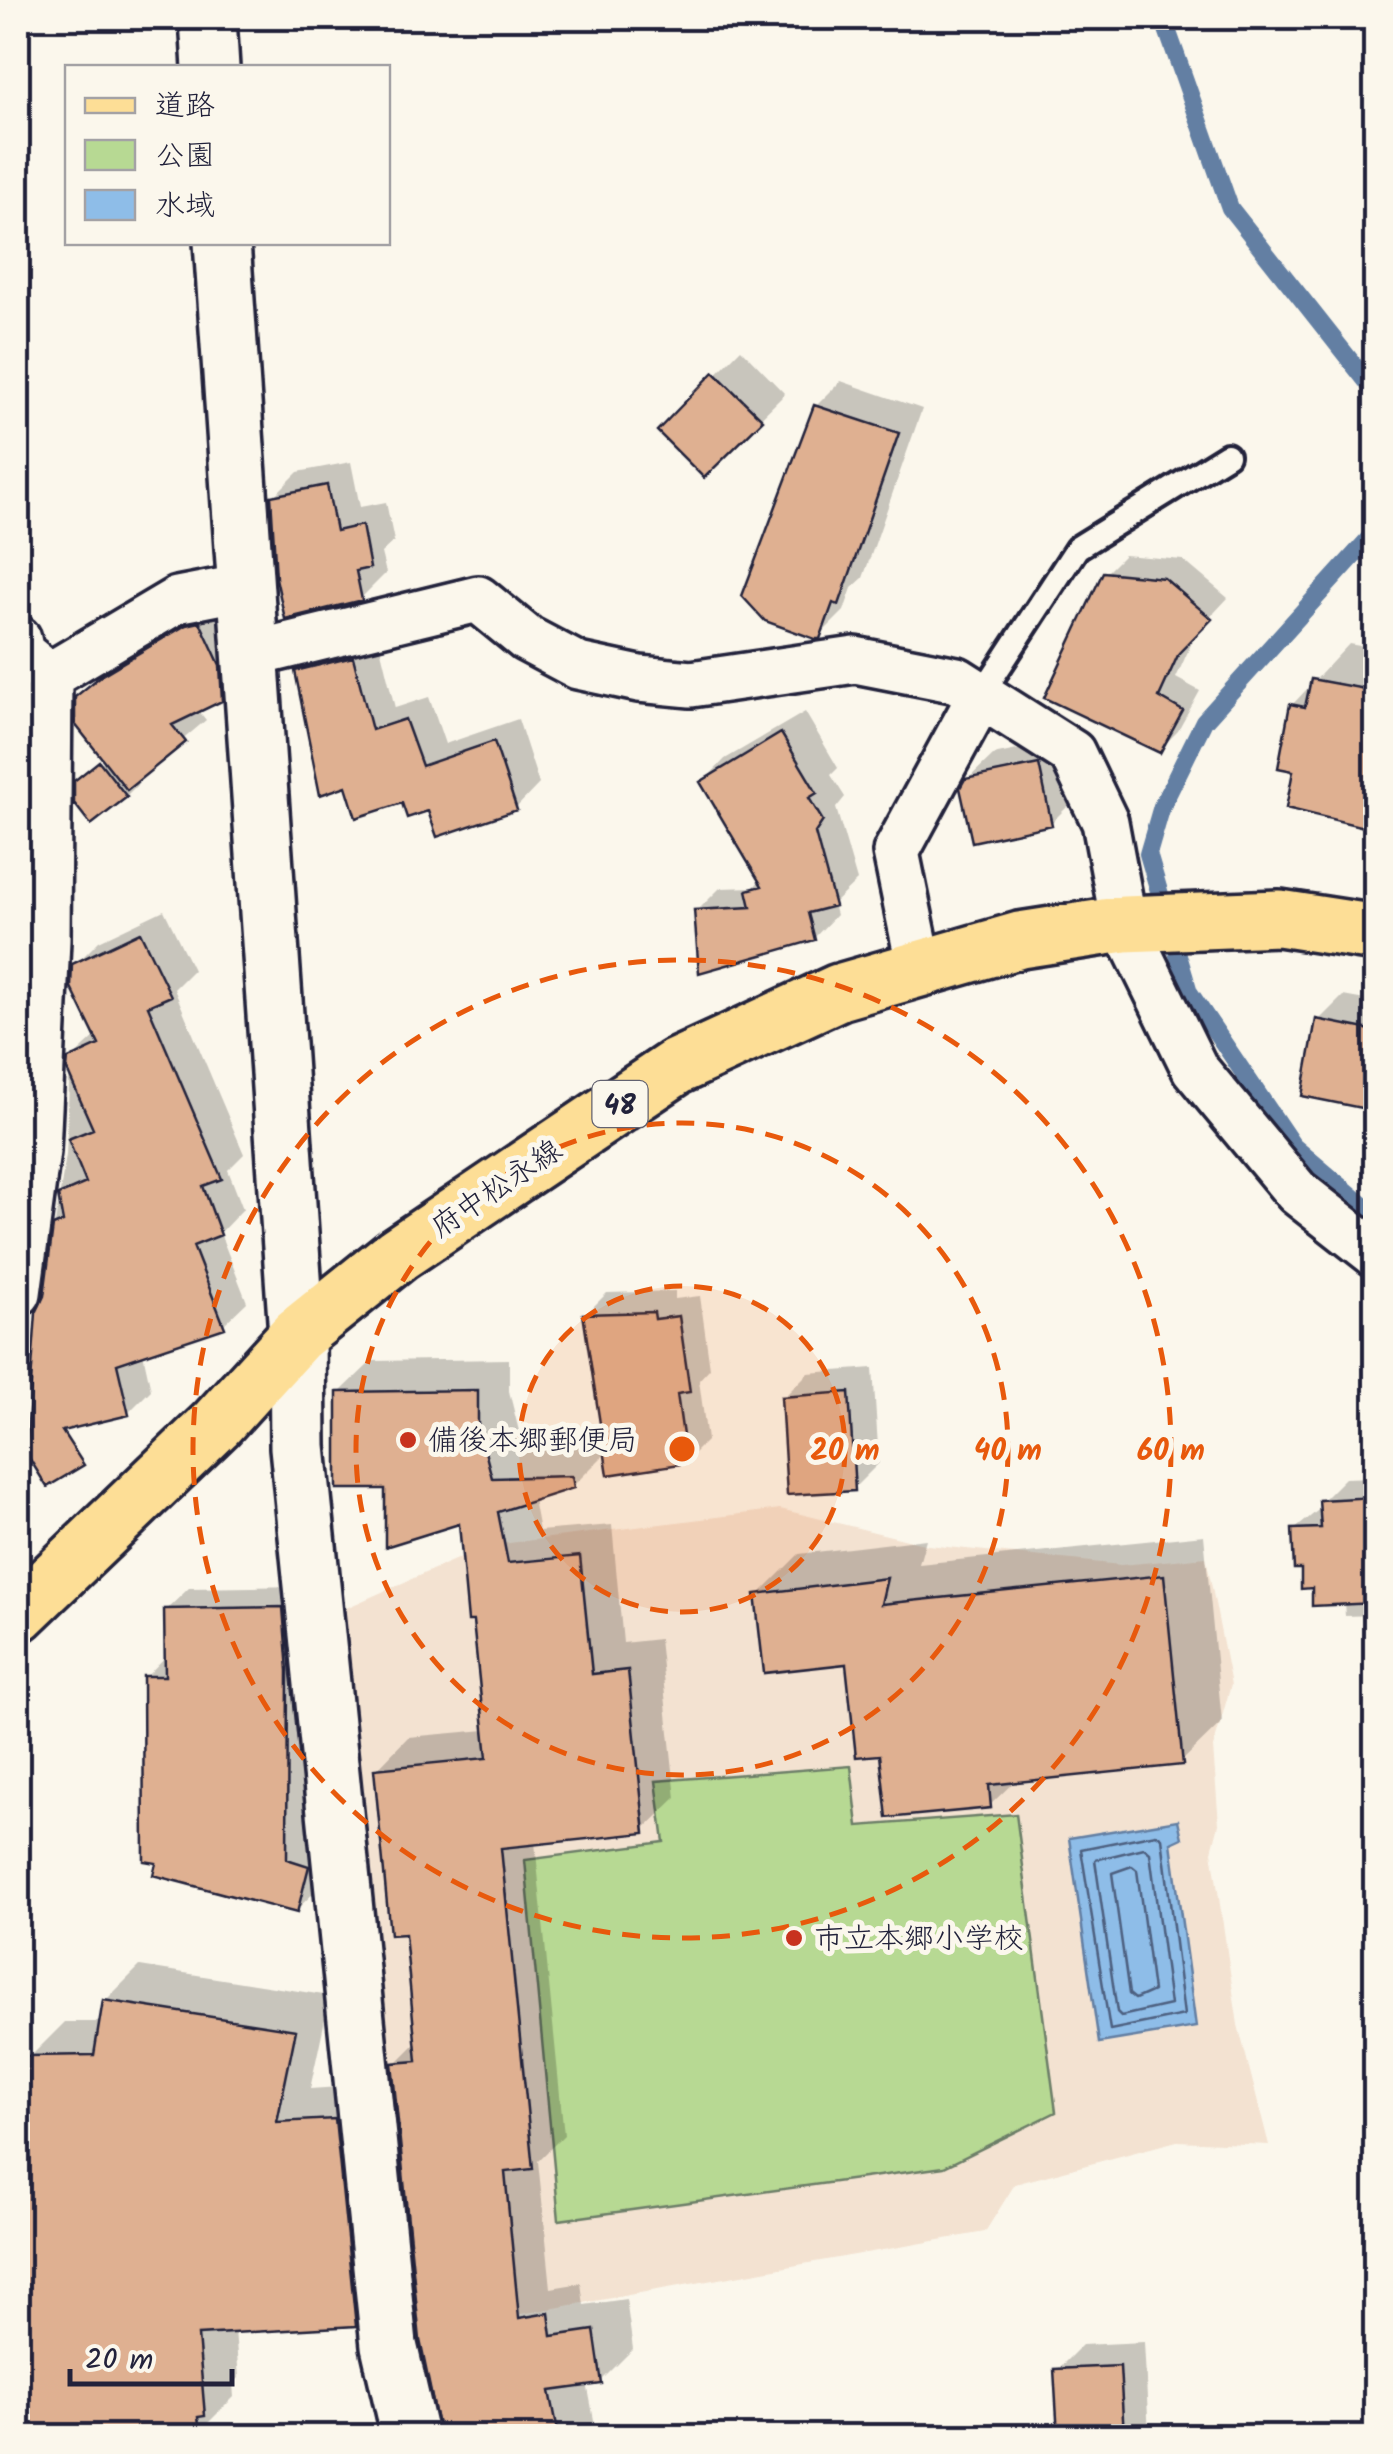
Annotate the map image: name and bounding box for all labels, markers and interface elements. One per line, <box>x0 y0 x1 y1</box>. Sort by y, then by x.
legend <box>65 65 390 245</box>
text: 道路 <box>155 83 215 131</box>
text: 公園 <box>155 133 215 181</box>
text: 水域 <box>155 183 215 231</box>
road number: 48 <box>592 1081 648 1127</box>
street label: 府中松永線 <box>422 1128 573 1251</box>
place label: 備後本郷郵便局 <box>428 1418 638 1466</box>
text: 20 m <box>811 1428 880 1476</box>
text: 40 m <box>974 1428 1042 1476</box>
text: 60 m <box>1137 1428 1205 1476</box>
marker: 備後本郷郵便局 <box>397 1429 419 1451</box>
centre of rings <box>664 1431 700 1467</box>
place label: 市立本郷小学校 <box>814 1916 1024 1964</box>
marker: 市立本郷小学校 <box>783 1927 805 1949</box>
scale bar <box>70 2324 232 2386</box>
text: 20 m <box>85 2337 153 2385</box>

